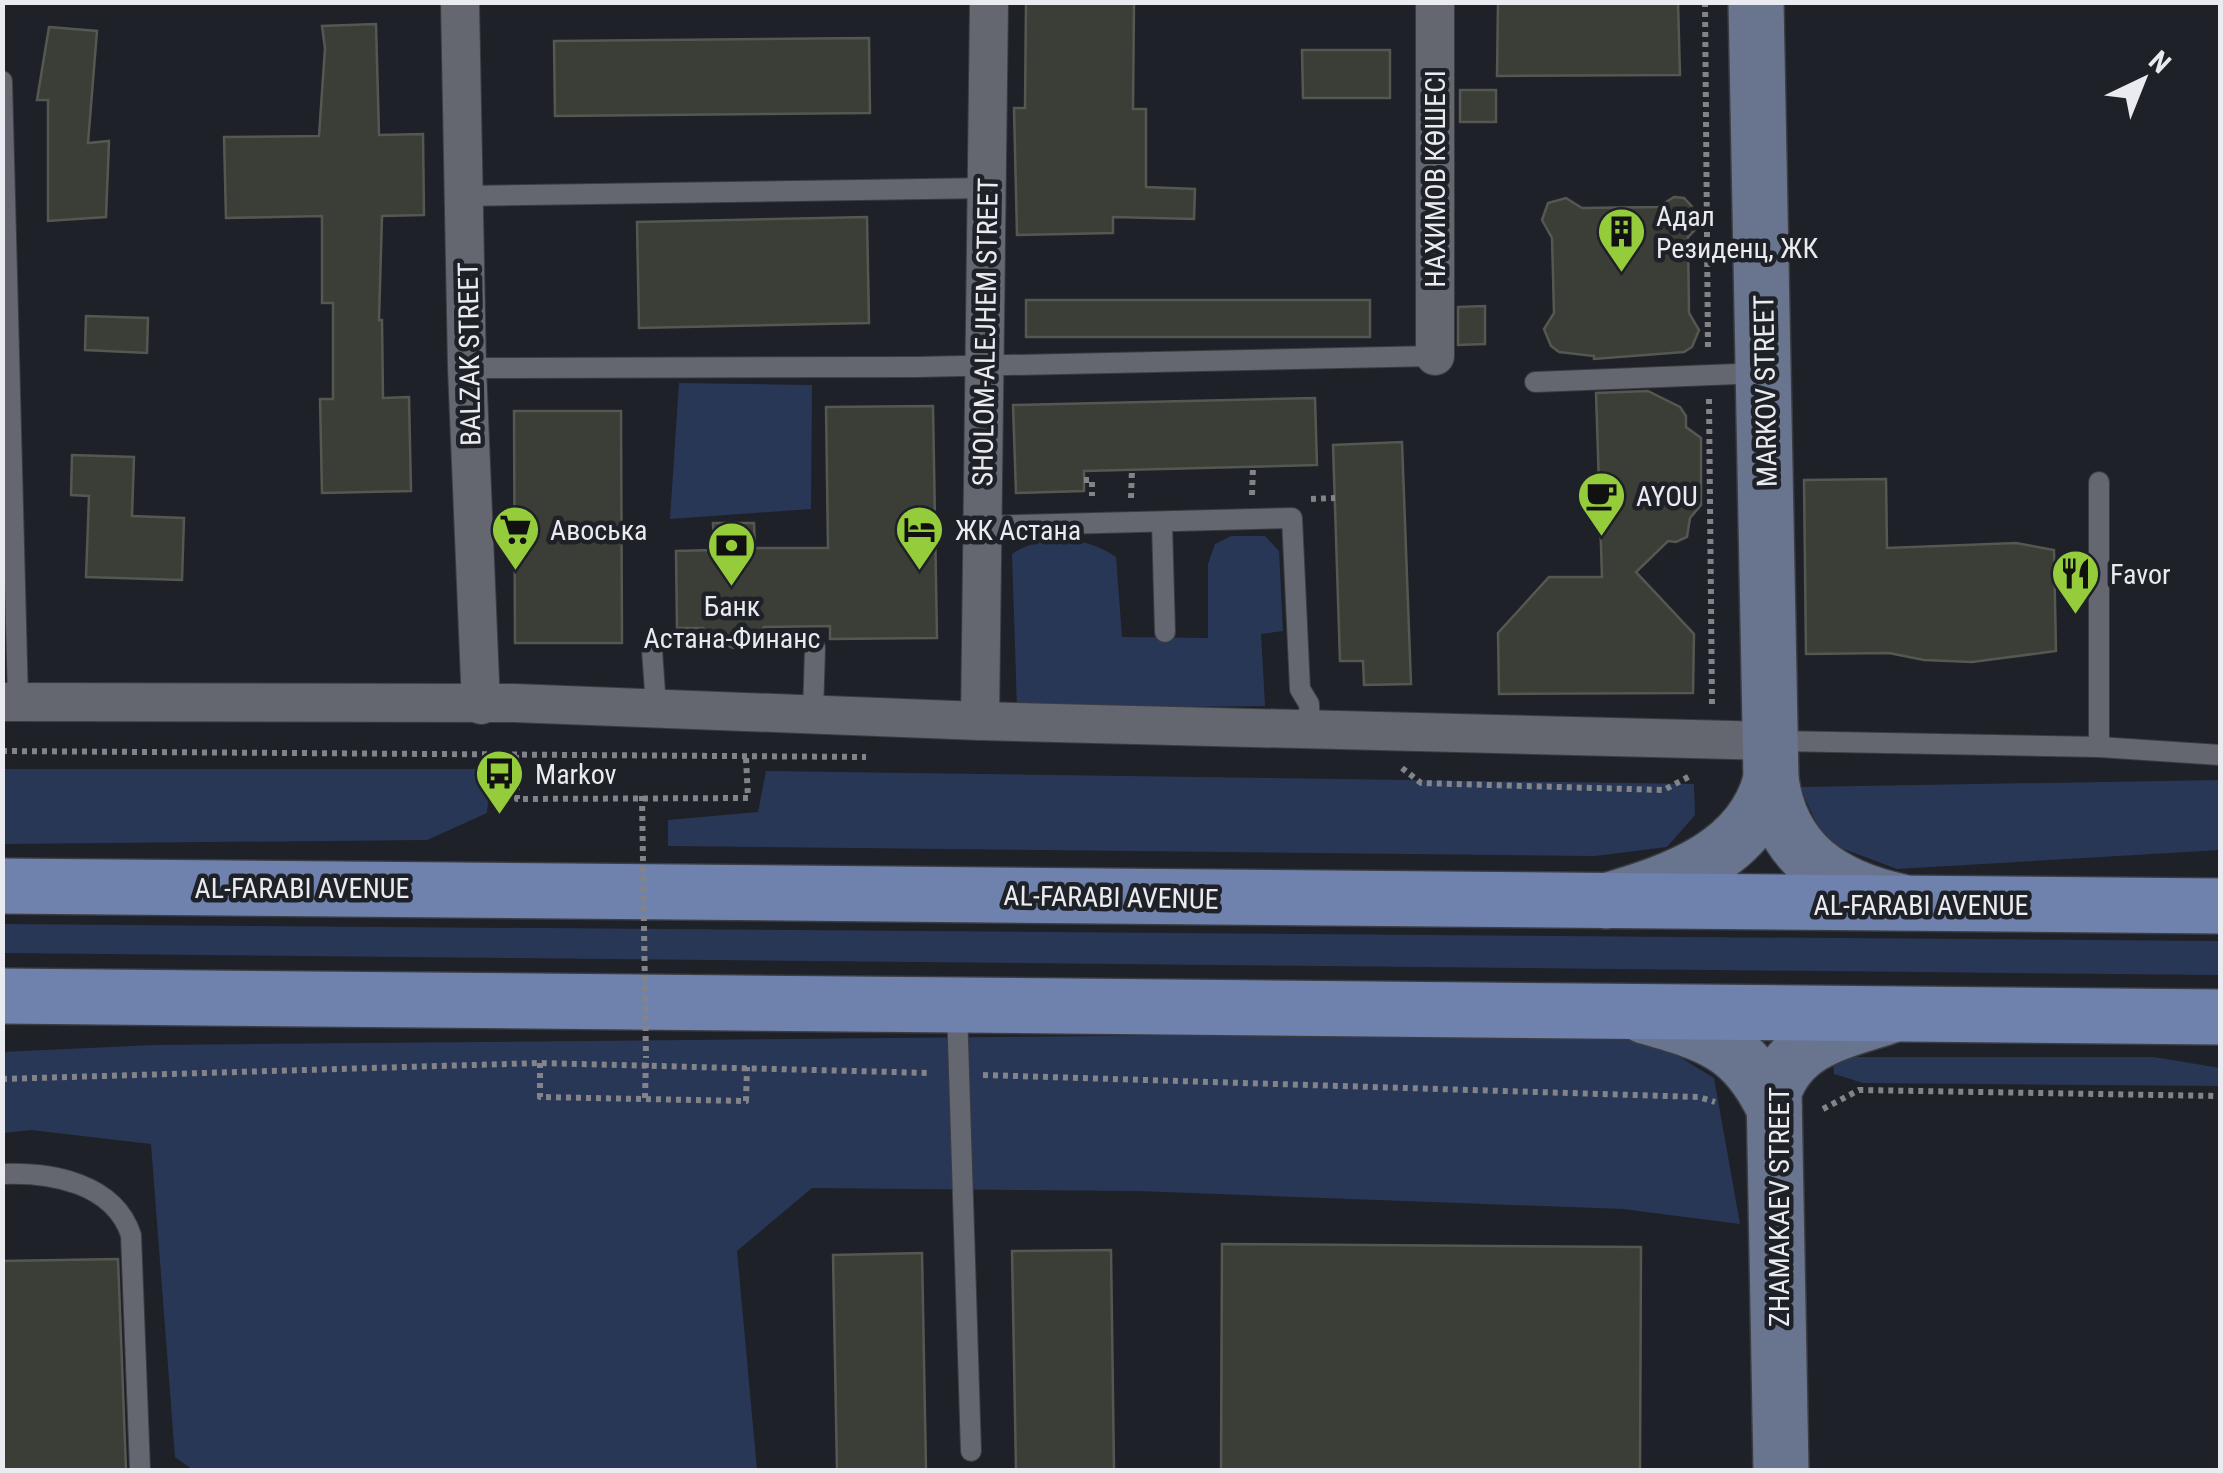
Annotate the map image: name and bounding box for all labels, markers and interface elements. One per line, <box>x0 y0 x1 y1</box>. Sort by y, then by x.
north arrow <box>2093 30 2193 130</box>
text: N <box>2142 44 2177 80</box>
street label: НАХИМОВ КӨШЕСІ <box>1419 70 1452 288</box>
street label: SHOLOM-ALEJHEM STREET <box>966 178 1005 487</box>
place label: Адал Резиденц, ЖК <box>1656 200 1818 265</box>
building icon: Адал Резиденц, ЖК <box>1595 206 1647 274</box>
street label: BALZAK STREET <box>451 262 488 446</box>
street label: MARKOV STREET <box>1747 294 1784 488</box>
cafe icon: AYOU <box>1575 470 1627 538</box>
place label: AYOU <box>1636 480 1698 513</box>
supermarket icon: Авоська <box>489 504 541 572</box>
hotel icon: ЖК Астана <box>894 504 946 572</box>
place label: Авоська <box>550 514 648 547</box>
place label: ЖК Астана <box>955 514 1081 547</box>
bank icon: Банк Астана-Финанс <box>706 520 758 588</box>
restaurant icon: Favor <box>2049 548 2101 616</box>
place label: Favor <box>2110 558 2171 591</box>
place label: Банк Астана-Финанс <box>644 590 820 655</box>
bus stop icon: Markov <box>474 748 526 816</box>
place label: Markov <box>535 758 617 791</box>
street label: AL-FARABI AVENUE <box>195 872 409 905</box>
street label: AL-FARABI AVENUE <box>1003 879 1219 916</box>
street label: AL-FARABI AVENUE <box>1814 889 2028 922</box>
street label: ZHAMAKAEV STREET <box>1763 1087 1796 1327</box>

